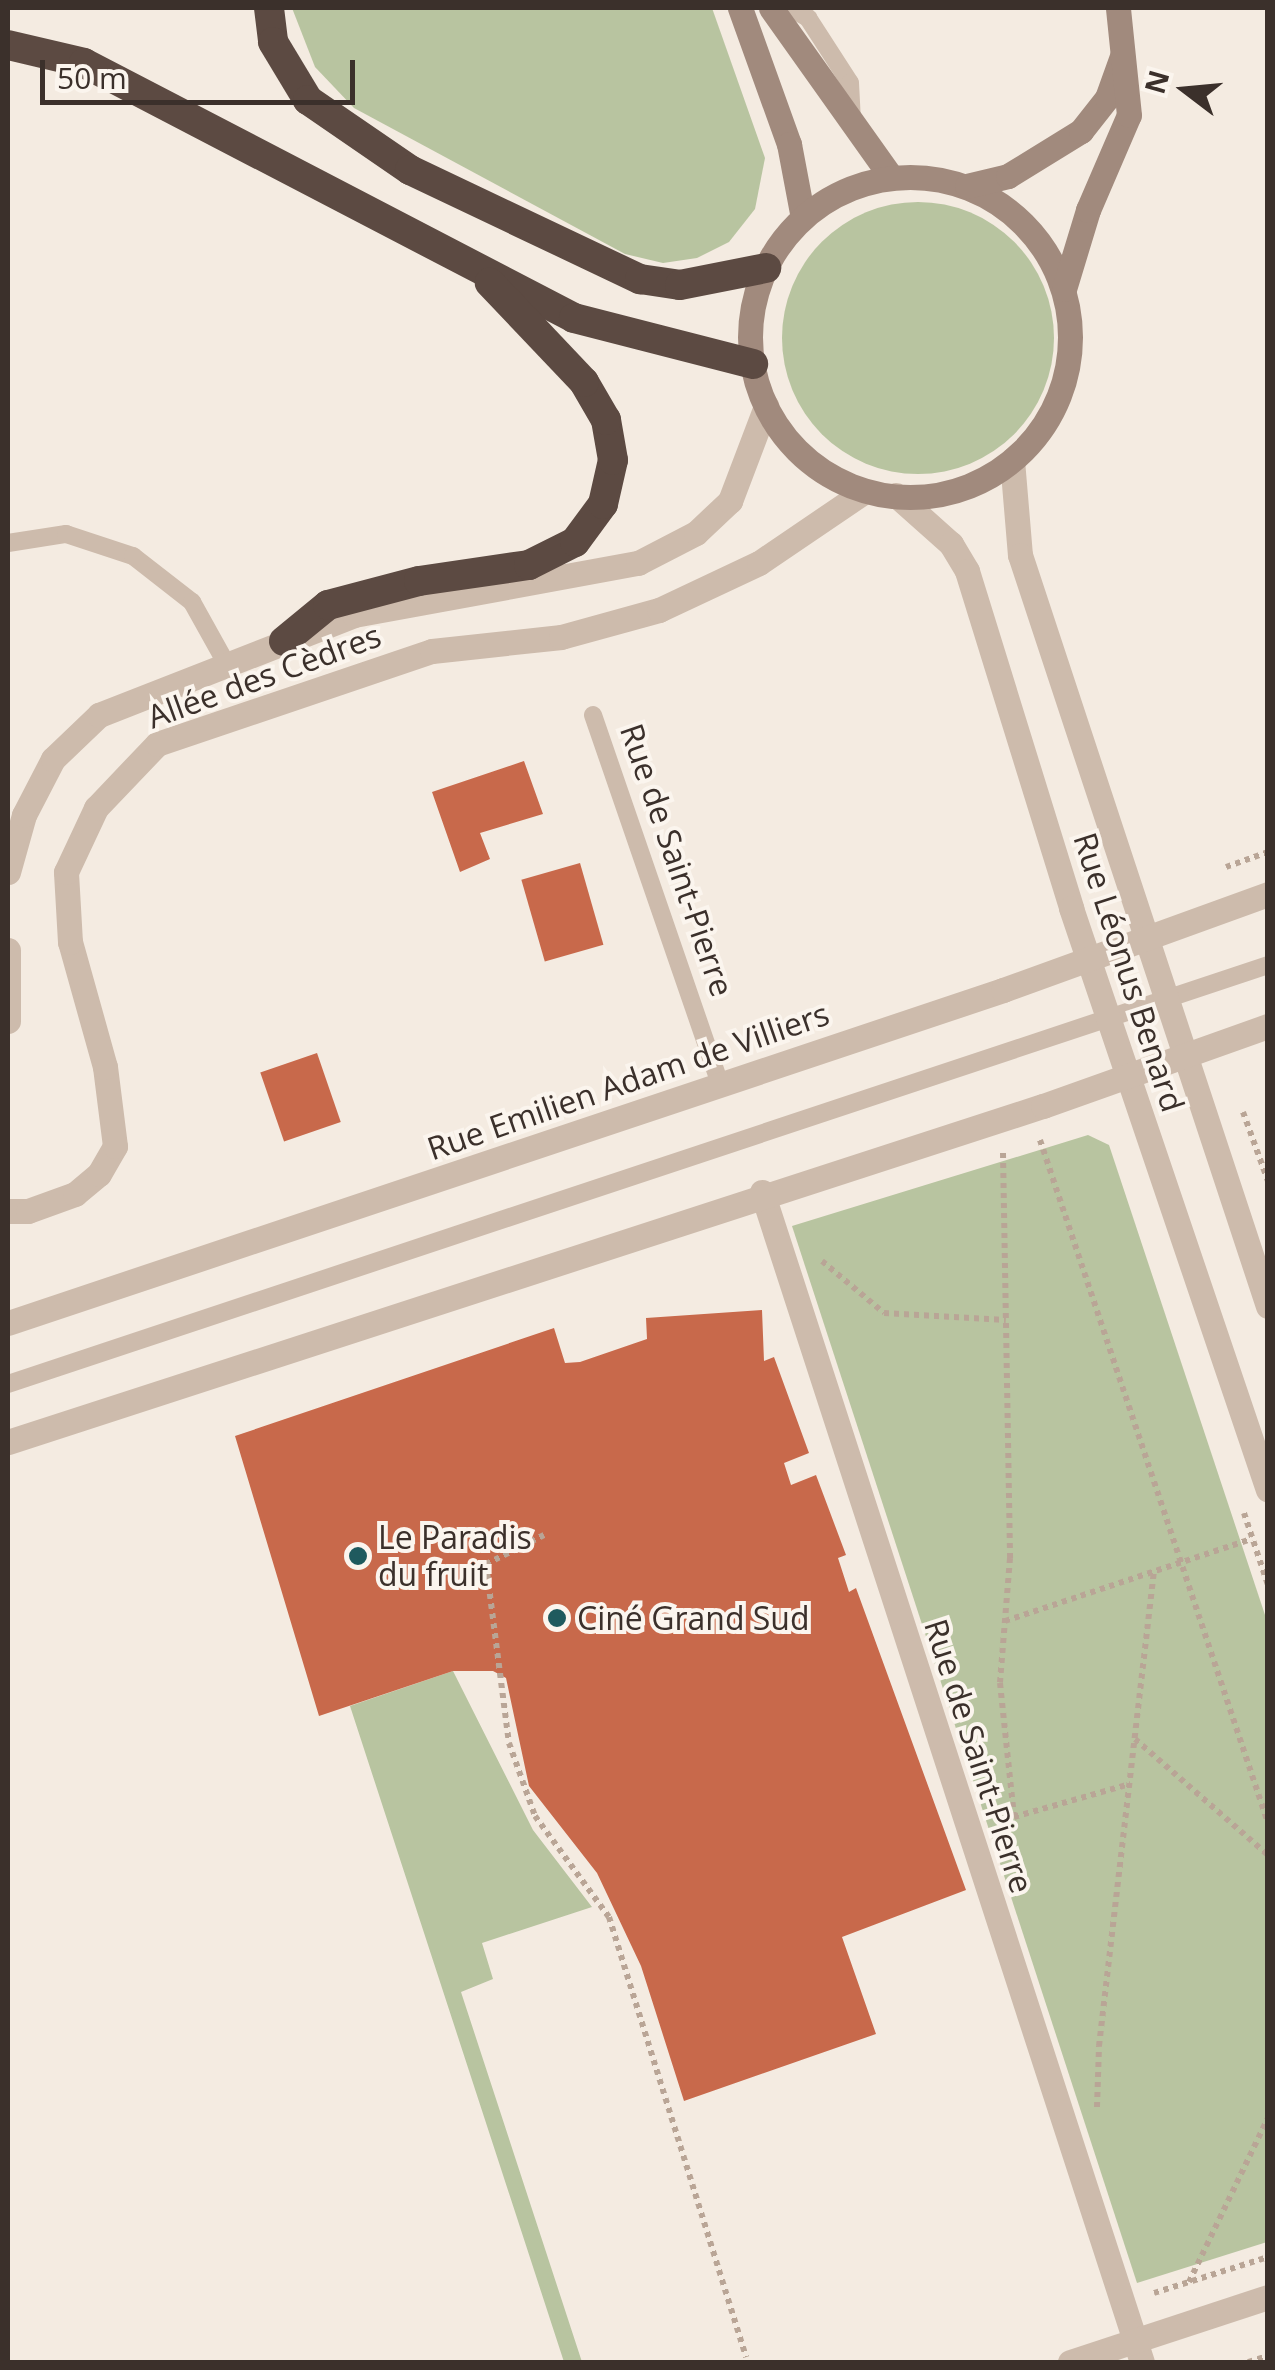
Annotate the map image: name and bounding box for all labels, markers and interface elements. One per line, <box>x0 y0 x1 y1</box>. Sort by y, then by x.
scale bar <box>45 40 360 102</box>
north arrow <box>1135 40 1235 140</box>
text: 50 m <box>57 57 127 98</box>
text: N <box>1135 66 1178 98</box>
street label: Allée des Cèdres <box>142 616 386 736</box>
street label: Rue de Saint-Pierre <box>612 719 742 1001</box>
street label: Rue Léonus Benard <box>1066 828 1192 1116</box>
street label: Rue Emilien Adam de Villiers <box>422 994 834 1168</box>
place label: Le Paradis du fruit <box>378 1519 532 1594</box>
marker: Le Paradis du fruit <box>347 1545 369 1567</box>
place label: Ciné Grand Sud <box>577 1599 810 1637</box>
marker: Ciné Grand Sud <box>546 1607 568 1629</box>
street label: Rue de Saint-Pierre <box>917 1614 1041 1898</box>

